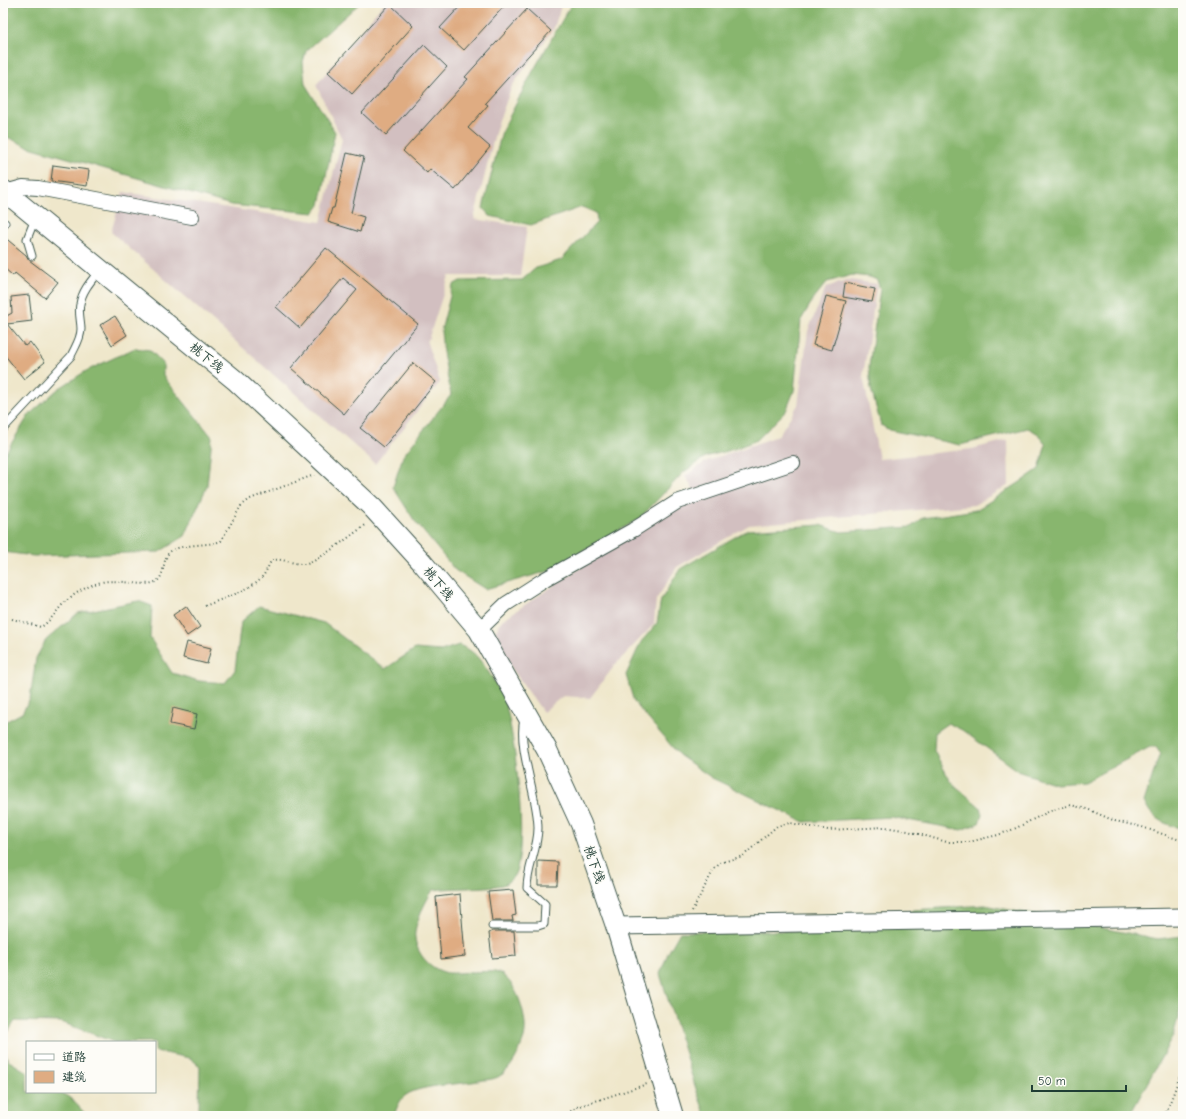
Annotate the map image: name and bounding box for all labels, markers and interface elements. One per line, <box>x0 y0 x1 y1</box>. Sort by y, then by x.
street label: 桃下线 <box>187 339 227 375</box>
street label: 桃下线 <box>420 564 457 603</box>
street label: 桃下线 <box>581 843 608 885</box>
legend <box>26 1041 156 1093</box>
text: 道路 <box>62 1050 86 1064</box>
scale bar <box>1032 1067 1126 1093</box>
text: 建筑 <box>62 1070 86 1084</box>
text: 50 m <box>1038 1074 1066 1088</box>

